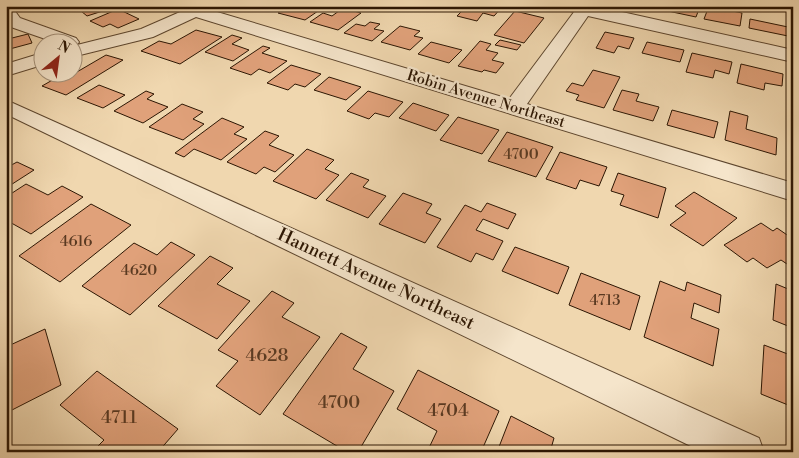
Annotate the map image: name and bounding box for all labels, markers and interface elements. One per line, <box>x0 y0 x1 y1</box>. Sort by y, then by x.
north arrow <box>32 32 82 82</box>
text: N <box>55 37 73 58</box>
street label: Robin Avenue Northeast <box>404 66 568 132</box>
house number: 4700 <box>503 145 539 164</box>
street label: Hannett Avenue Northeast <box>274 223 479 335</box>
house number: 4616 <box>60 232 92 251</box>
house number: 4620 <box>121 261 157 280</box>
house number: 4713 <box>589 291 621 310</box>
house number: 4628 <box>246 344 288 367</box>
house number: 4700 <box>318 391 360 414</box>
house number: 4704 <box>427 399 469 422</box>
house number: 4711 <box>101 406 137 429</box>

